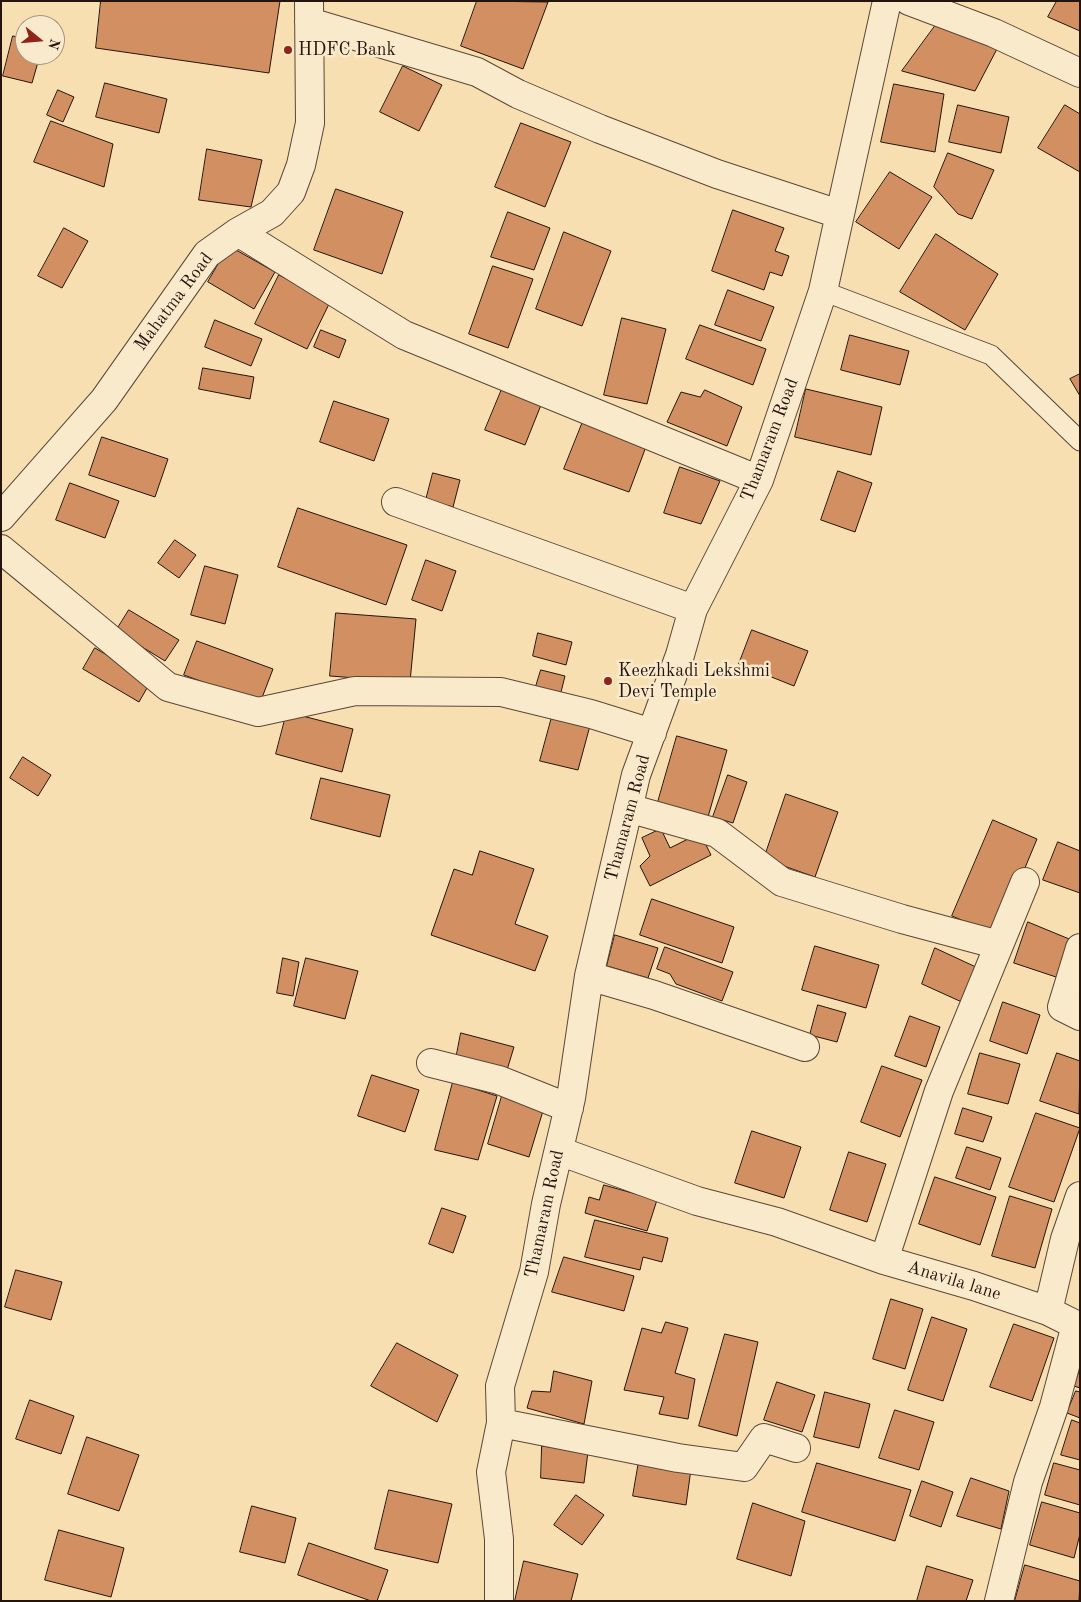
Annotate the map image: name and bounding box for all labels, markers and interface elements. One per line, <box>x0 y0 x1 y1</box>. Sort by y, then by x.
north arrow <box>15 15 65 65</box>
text: N <box>45 37 62 51</box>
place label: HDFC Bank <box>298 39 396 61</box>
marker: HDFC Bank <box>282 44 294 56</box>
street label: Mahatma Road <box>130 249 218 355</box>
street label: Thamaram Road <box>737 375 803 505</box>
place label: Keezhkadi Lekshmi Devi Temple <box>618 660 770 702</box>
marker: Keezhkadi Lekshmi Devi Temple <box>602 675 614 687</box>
street label: Thamaram Road <box>601 752 655 884</box>
street label: Thamaram Road <box>521 1148 569 1280</box>
street label: Anavila lane <box>905 1257 1003 1305</box>

